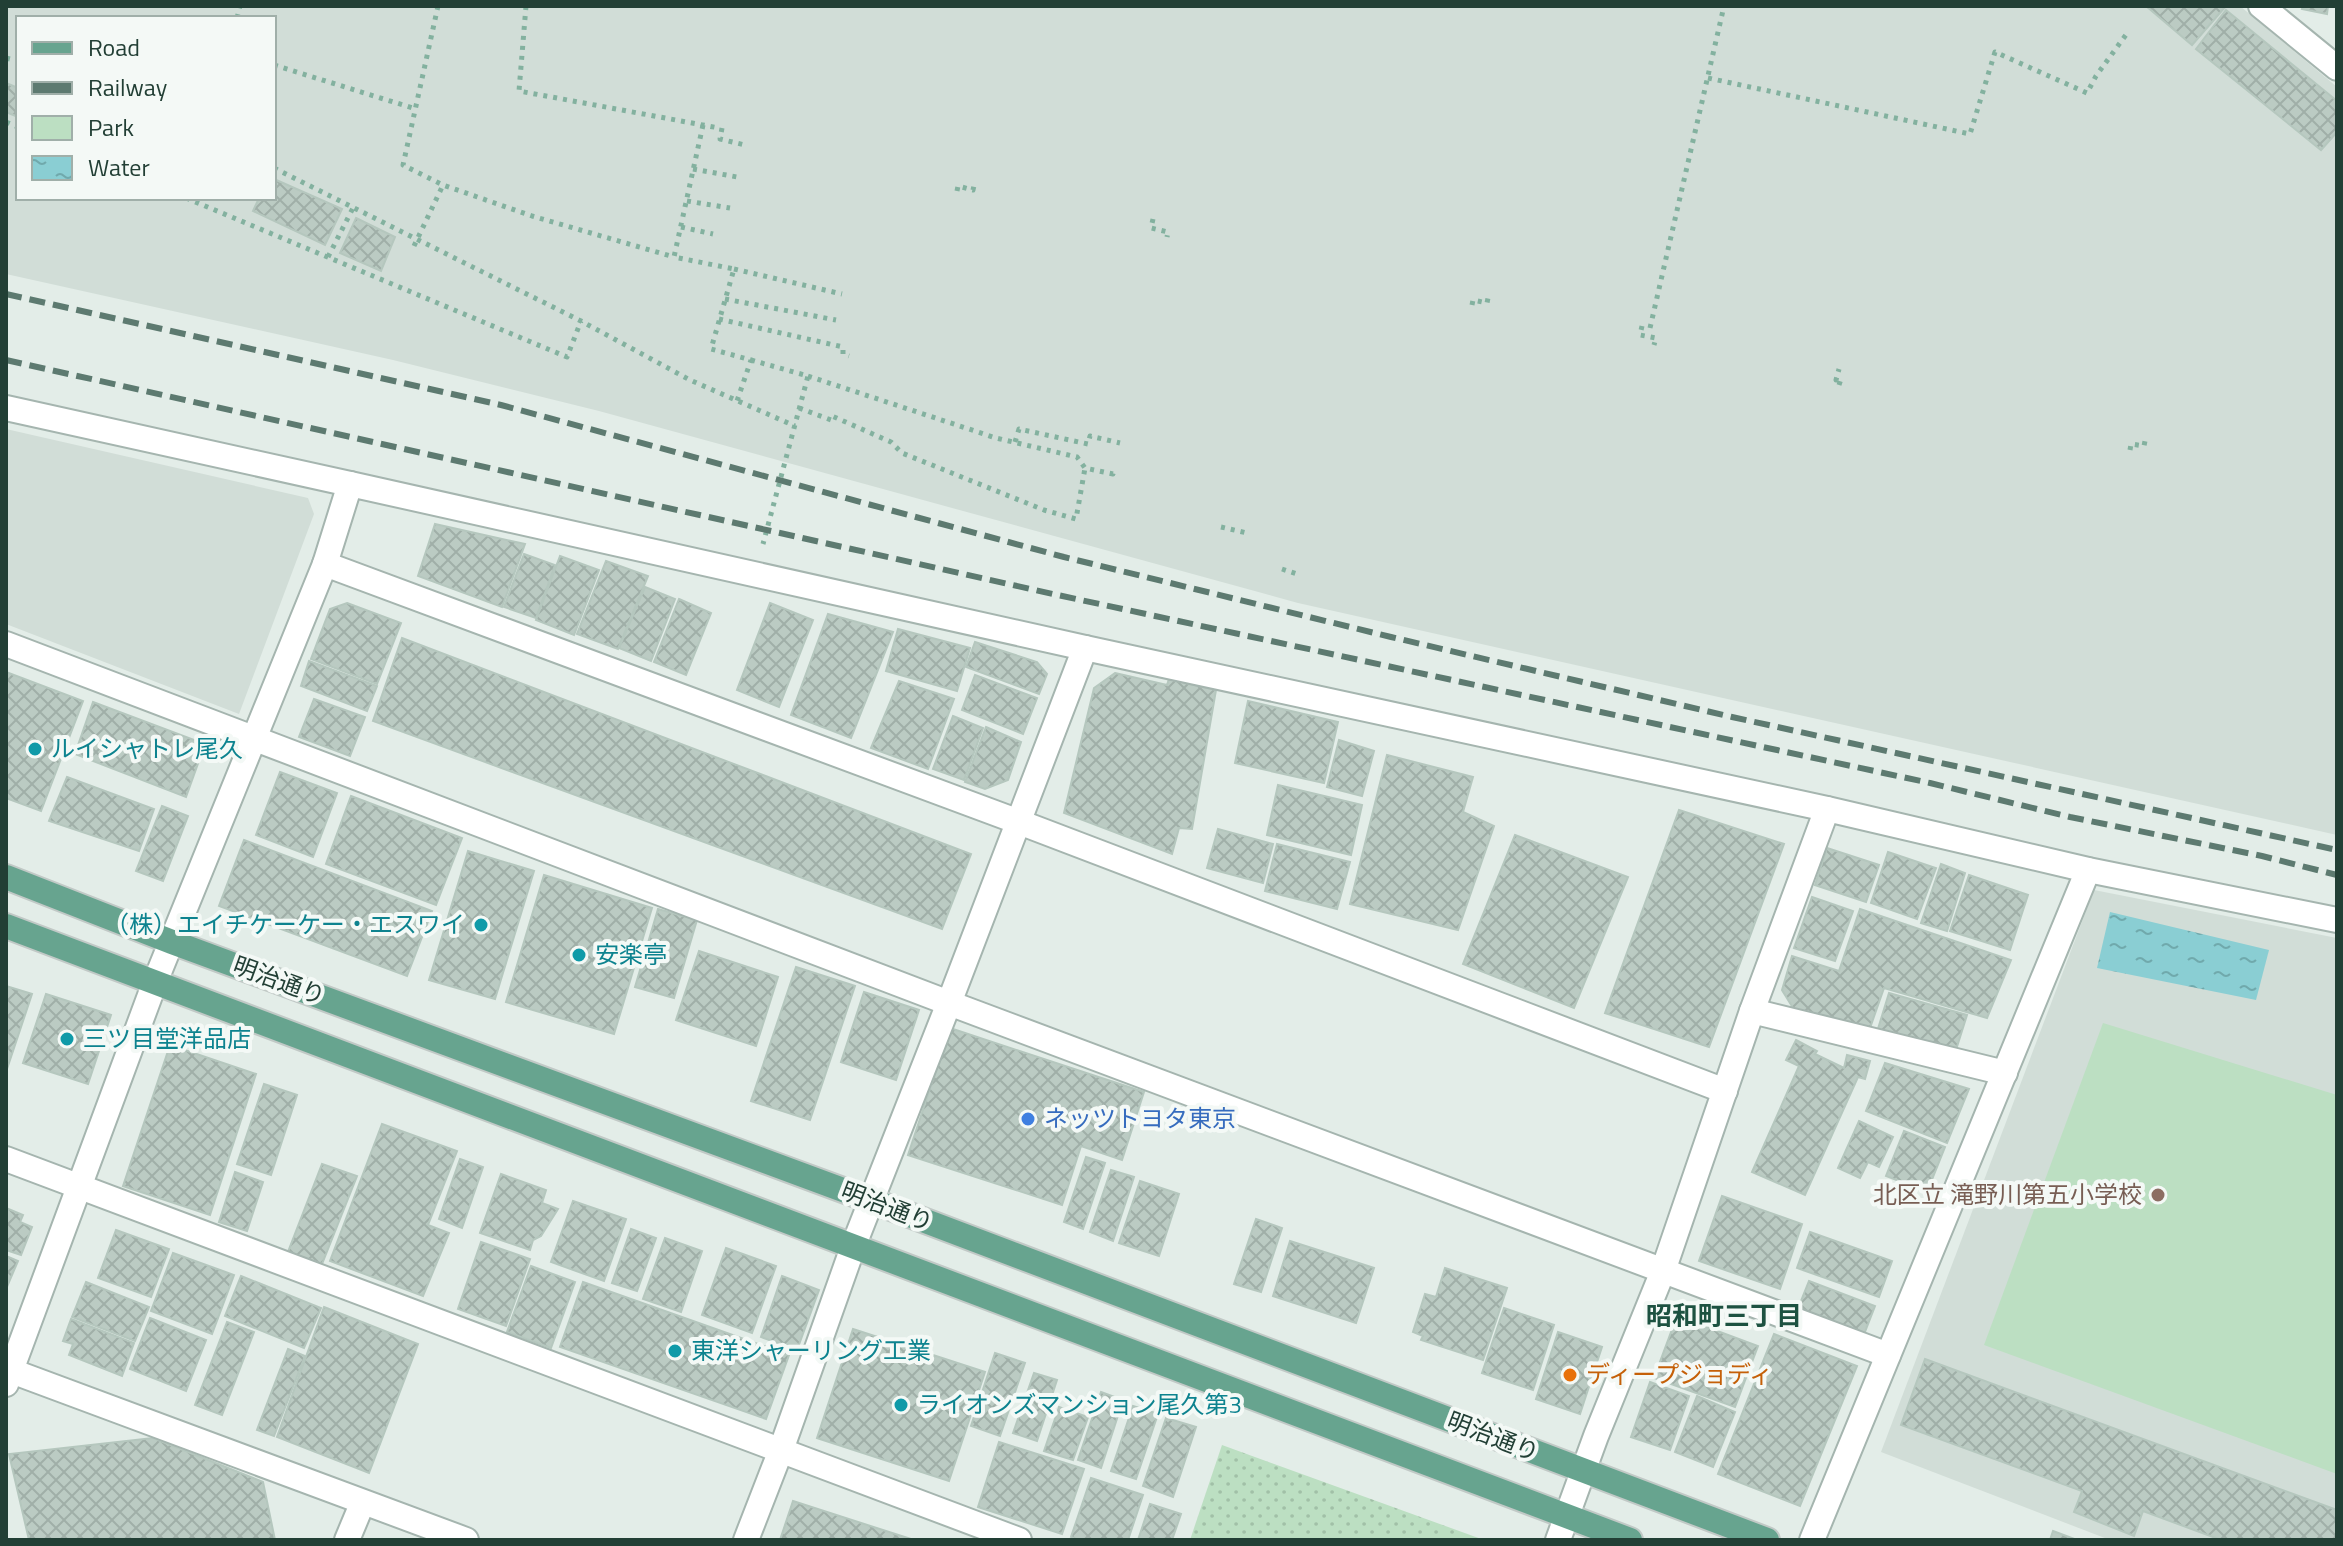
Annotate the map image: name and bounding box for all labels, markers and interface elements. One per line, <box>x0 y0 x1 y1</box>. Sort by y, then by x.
legend <box>16 16 276 200</box>
text: Road <box>88 29 140 65</box>
text: Railway <box>88 69 168 105</box>
text: Park <box>88 109 134 145</box>
text: Water <box>88 149 150 185</box>
place label: ルイシャトレ尾久 <box>51 730 243 766</box>
marker: ルイシャトレ尾久 <box>26 740 44 758</box>
place label: （株）エイチケーケー・エスワイ <box>105 906 465 942</box>
marker: （株）エイチケーケー・エスワイ <box>472 916 490 934</box>
place label: 安楽亭 <box>595 936 667 972</box>
marker: 安楽亭 <box>570 946 588 964</box>
street label: 明治通り <box>228 947 331 1013</box>
place label: 三ツ目堂洋品店 <box>83 1020 251 1056</box>
marker: 三ツ目堂洋品店 <box>58 1030 76 1048</box>
place label: ネッツトヨタ東京 <box>1044 1100 1236 1136</box>
marker: ネッツトヨタ東京 <box>1019 1110 1037 1128</box>
street label: 明治通り <box>836 1172 939 1240</box>
place label: 北区立 滝野川第五小学校 <box>1873 1176 2142 1212</box>
marker: 北区立 滝野川第五小学校 <box>2149 1186 2167 1204</box>
district label: 昭和町三丁目 <box>1646 1296 1802 1335</box>
place label: 東洋シャーリング工業 <box>691 1332 931 1368</box>
marker: 東洋シャーリング工業 <box>666 1342 684 1360</box>
place label: ディープジョディ <box>1586 1356 1773 1392</box>
marker: ディープジョディ <box>1561 1366 1579 1384</box>
place label: ライオンズマンション尾久第3 <box>917 1386 1242 1422</box>
marker: ライオンズマンション尾久第3 <box>892 1396 910 1414</box>
street label: 明治通り <box>1442 1402 1545 1470</box>

